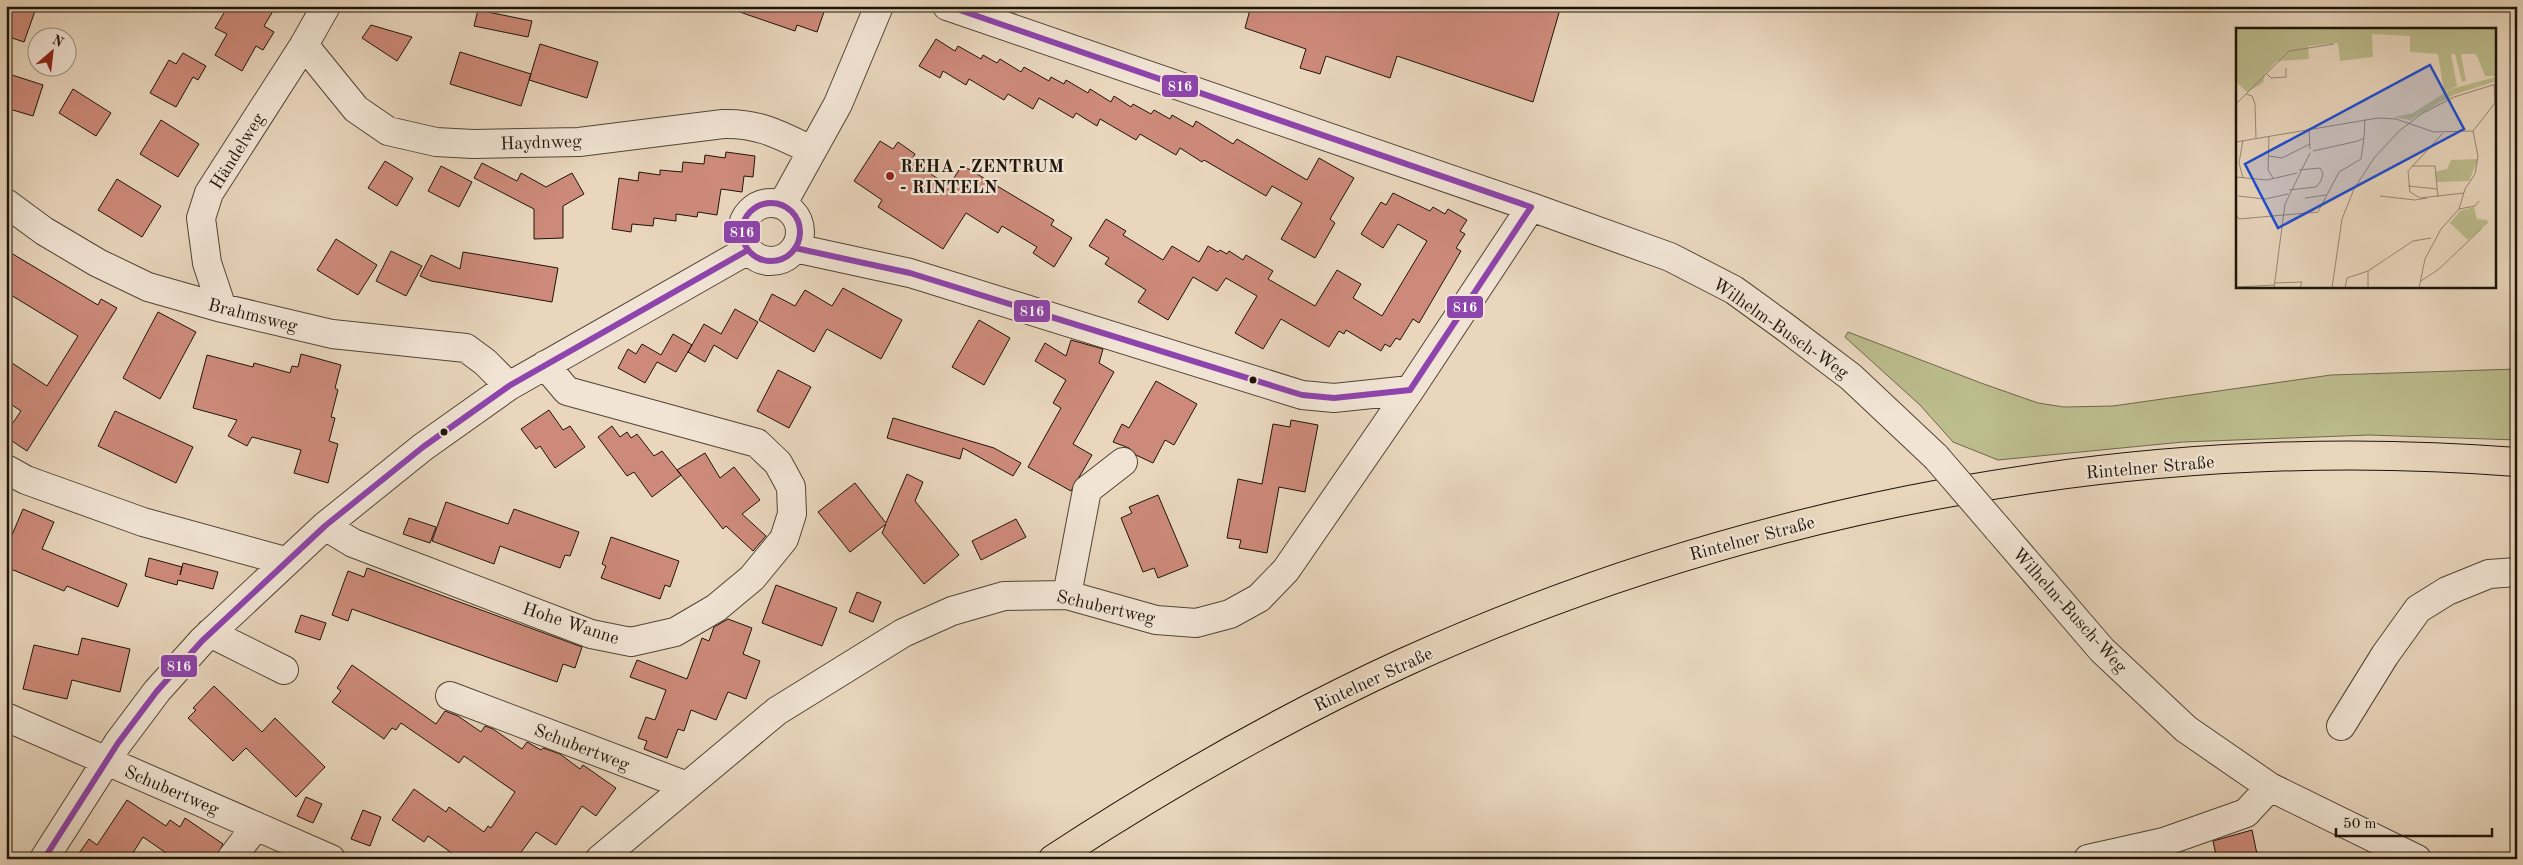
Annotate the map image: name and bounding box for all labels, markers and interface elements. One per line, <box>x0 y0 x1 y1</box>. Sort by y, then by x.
north arrow <box>28 28 78 78</box>
inset map <box>2236 28 2496 288</box>
text: N <box>50 33 66 50</box>
line badge: 816 <box>1161 74 1199 98</box>
text: 816 <box>1168 80 1192 94</box>
street label: Händelweg <box>207 110 269 193</box>
street label: Haydnweg <box>500 133 582 153</box>
place label: REHA - ZENTRUM - RINTELN <box>900 158 1064 197</box>
marker: REHA - ZENTRUM - RINTELN <box>884 170 896 182</box>
line badge: 816 <box>723 220 761 244</box>
text: 816 <box>730 226 754 240</box>
street label: Wilhelm-Busch-Weg <box>1709 275 1852 383</box>
line badge: 816 <box>1446 295 1484 319</box>
street label: Brahmsweg <box>206 296 300 336</box>
line badge: 816 <box>1013 299 1051 323</box>
text: 816 <box>1453 301 1477 315</box>
text: 816 <box>1020 305 1044 319</box>
unlabelled marker <box>1248 375 1258 385</box>
unlabelled marker <box>439 427 449 437</box>
street label: Rintelner Straße <box>2085 453 2215 483</box>
street label: Rintelner Straße <box>1688 514 1817 564</box>
street label: Wilhelm-Busch-Weg <box>2008 545 2130 677</box>
street label: Schubertweg <box>1055 588 1157 628</box>
street label: Hohe Wanne <box>520 600 621 648</box>
street label: Rintelner Straße <box>1311 645 1436 715</box>
line badge: 816 <box>160 654 198 678</box>
text: 816 <box>167 660 191 674</box>
street label: Schubertweg <box>531 721 632 774</box>
street label: Schubertweg <box>122 763 222 819</box>
scale bar <box>2336 805 2492 837</box>
text: 50 m <box>2343 817 2377 832</box>

